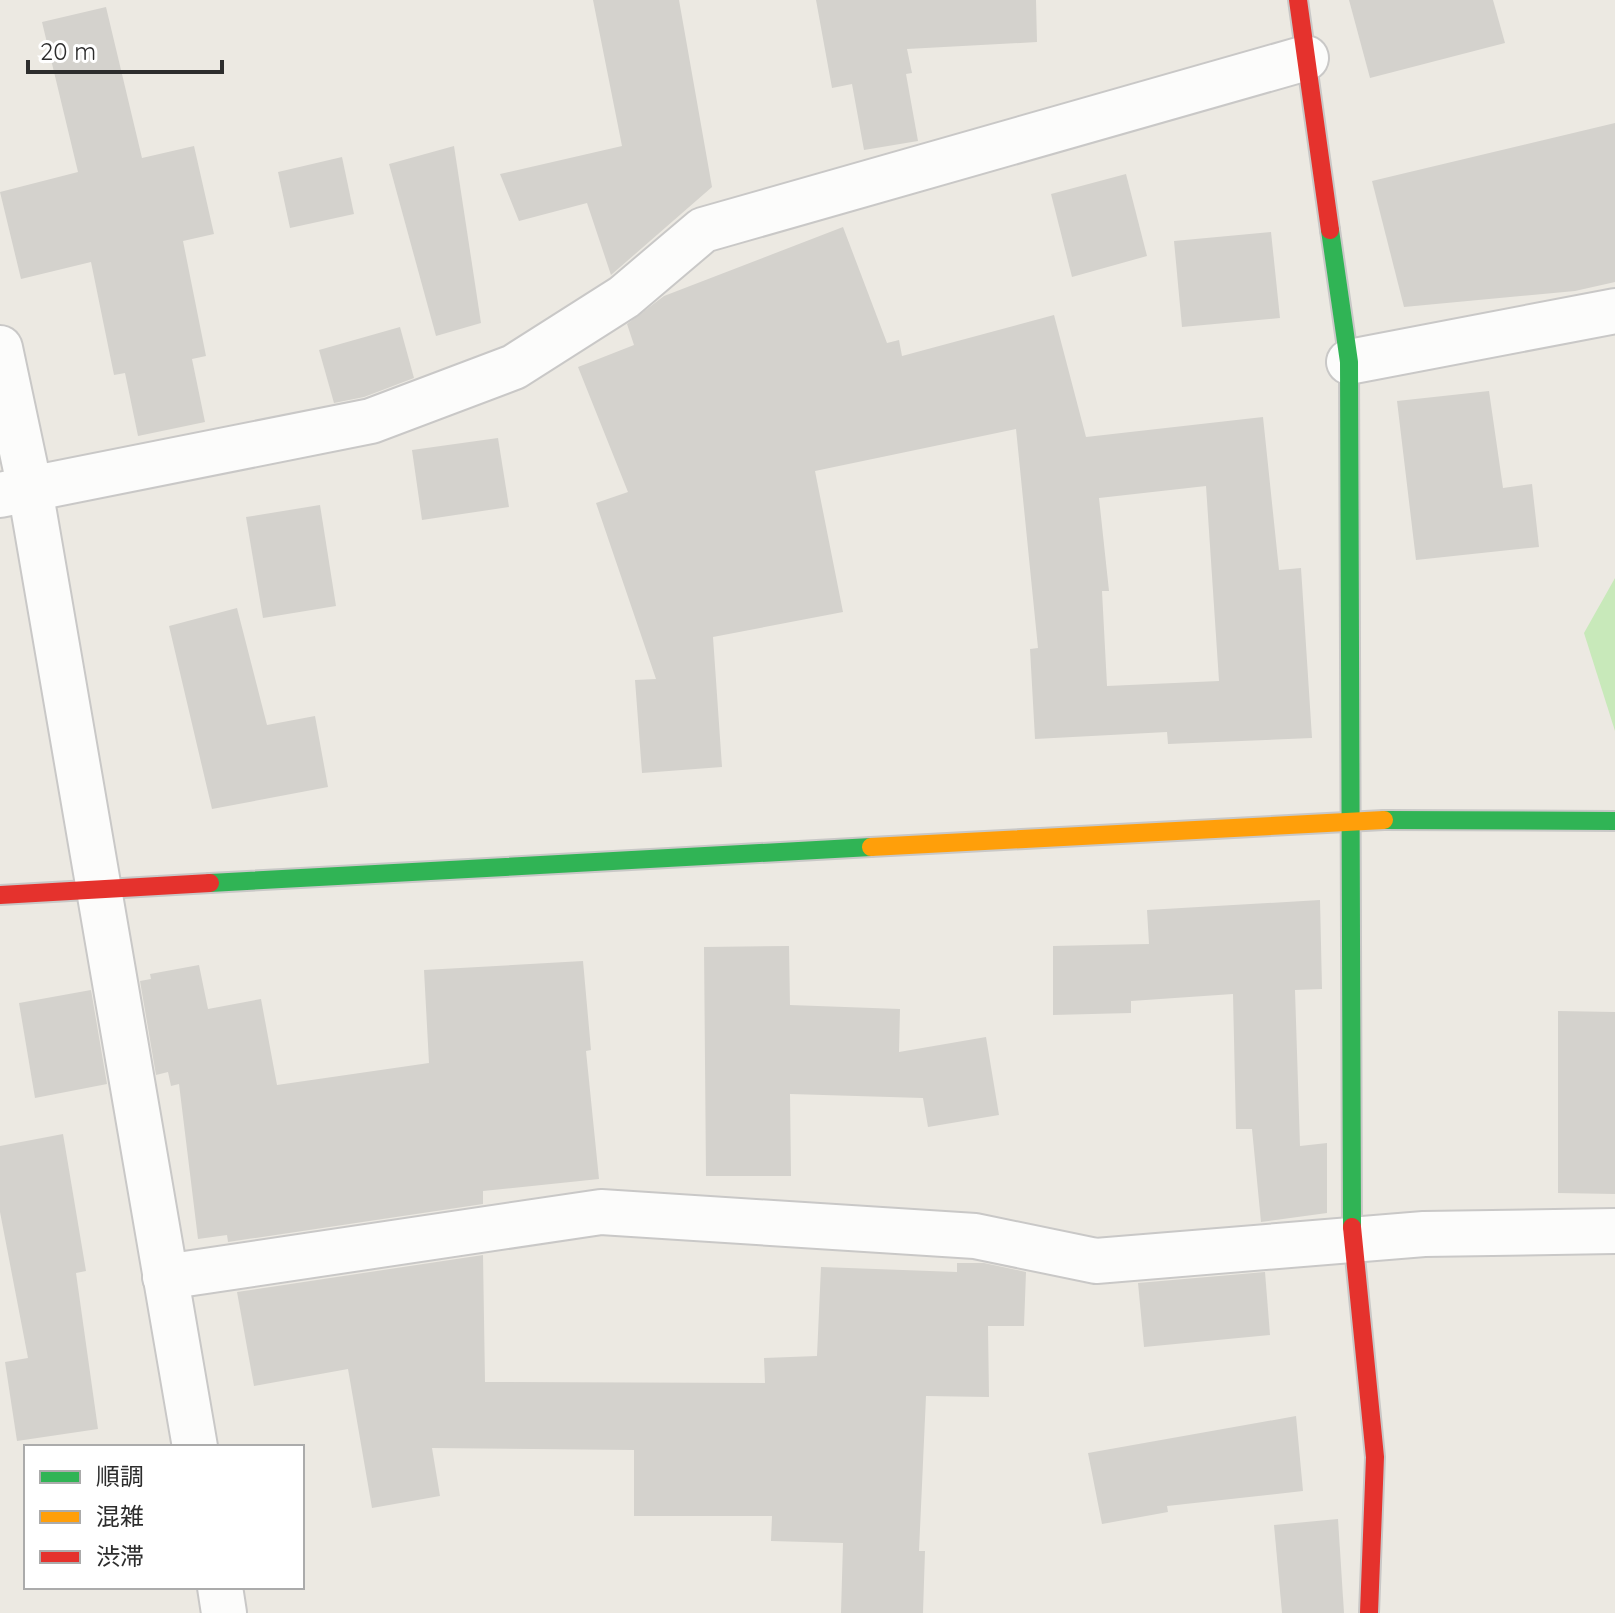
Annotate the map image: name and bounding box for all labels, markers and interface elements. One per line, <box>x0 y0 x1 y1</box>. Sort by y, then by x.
scale bar <box>28 24 222 74</box>
text: 20 m <box>40 36 96 66</box>
legend <box>24 1445 304 1589</box>
text: 順調 <box>96 1461 144 1491</box>
text: 混雑 <box>96 1501 144 1531</box>
text: 渋滞 <box>96 1541 144 1571</box>

